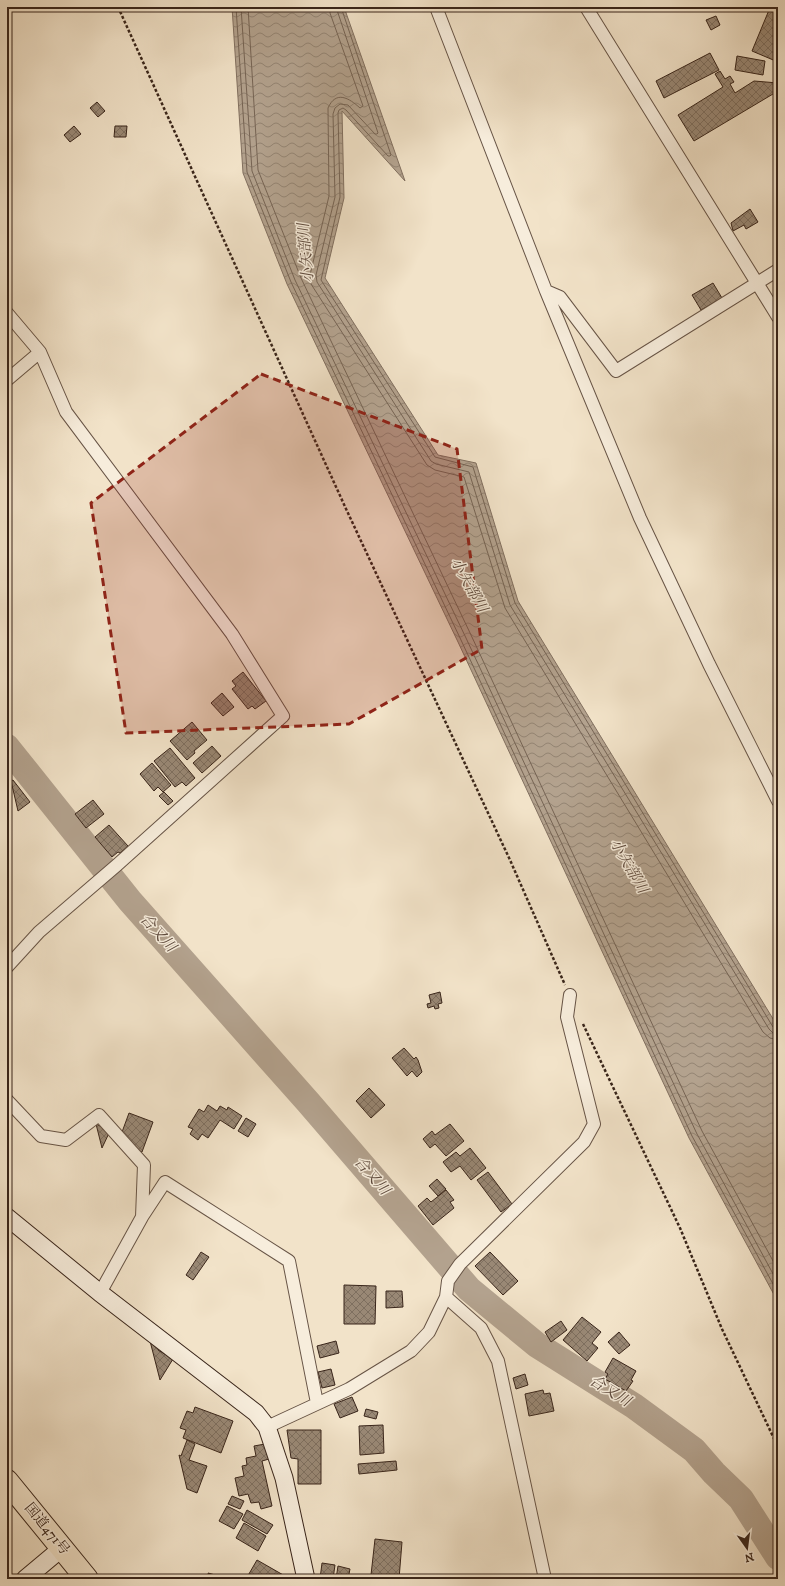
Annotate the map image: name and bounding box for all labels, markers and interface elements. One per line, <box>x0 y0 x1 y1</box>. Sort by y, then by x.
water label: 小矢部川 <box>294 220 318 284</box>
water label: 小矢部川 <box>446 554 493 618</box>
water label: 小矢部川 <box>606 835 653 898</box>
water label: 合又川 <box>136 910 181 958</box>
water label: 合又川 <box>350 1153 395 1201</box>
water label: 合又川 <box>586 1371 636 1412</box>
street label: 国道471号 <box>20 1499 74 1559</box>
north arrow <box>727 1528 767 1568</box>
text: N <box>743 1549 755 1565</box>

